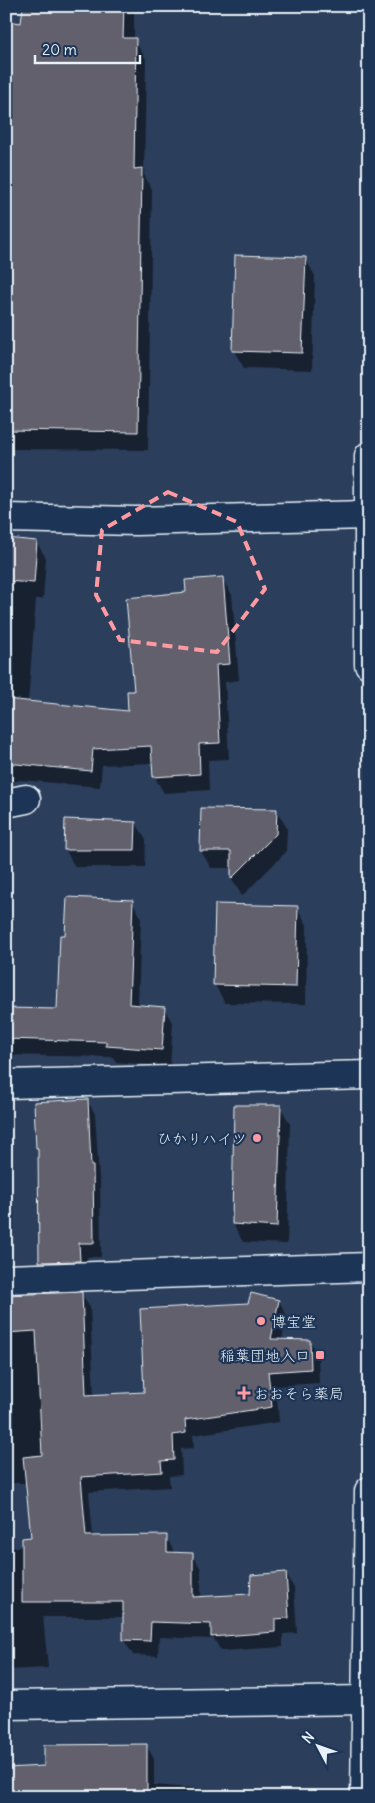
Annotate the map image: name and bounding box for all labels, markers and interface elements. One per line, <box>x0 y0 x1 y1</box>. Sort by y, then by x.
scale bar <box>35 32 140 64</box>
text: 20 m <box>42 40 77 59</box>
place label: ひかりハイツ <box>157 1129 247 1148</box>
marker: ひかりハイツ <box>251 1132 263 1144</box>
place label: 博宝堂 <box>271 1312 316 1331</box>
marker: 博宝堂 <box>255 1315 267 1327</box>
place label: 稲葉団地入口 <box>220 1346 310 1365</box>
marker: 稲葉団地入口 <box>314 1349 326 1361</box>
place label: おおそら薬局 <box>254 1384 344 1403</box>
marker: おおそら薬局 <box>238 1387 250 1399</box>
north arrow <box>292 1720 342 1770</box>
text: N <box>298 1728 318 1747</box>

